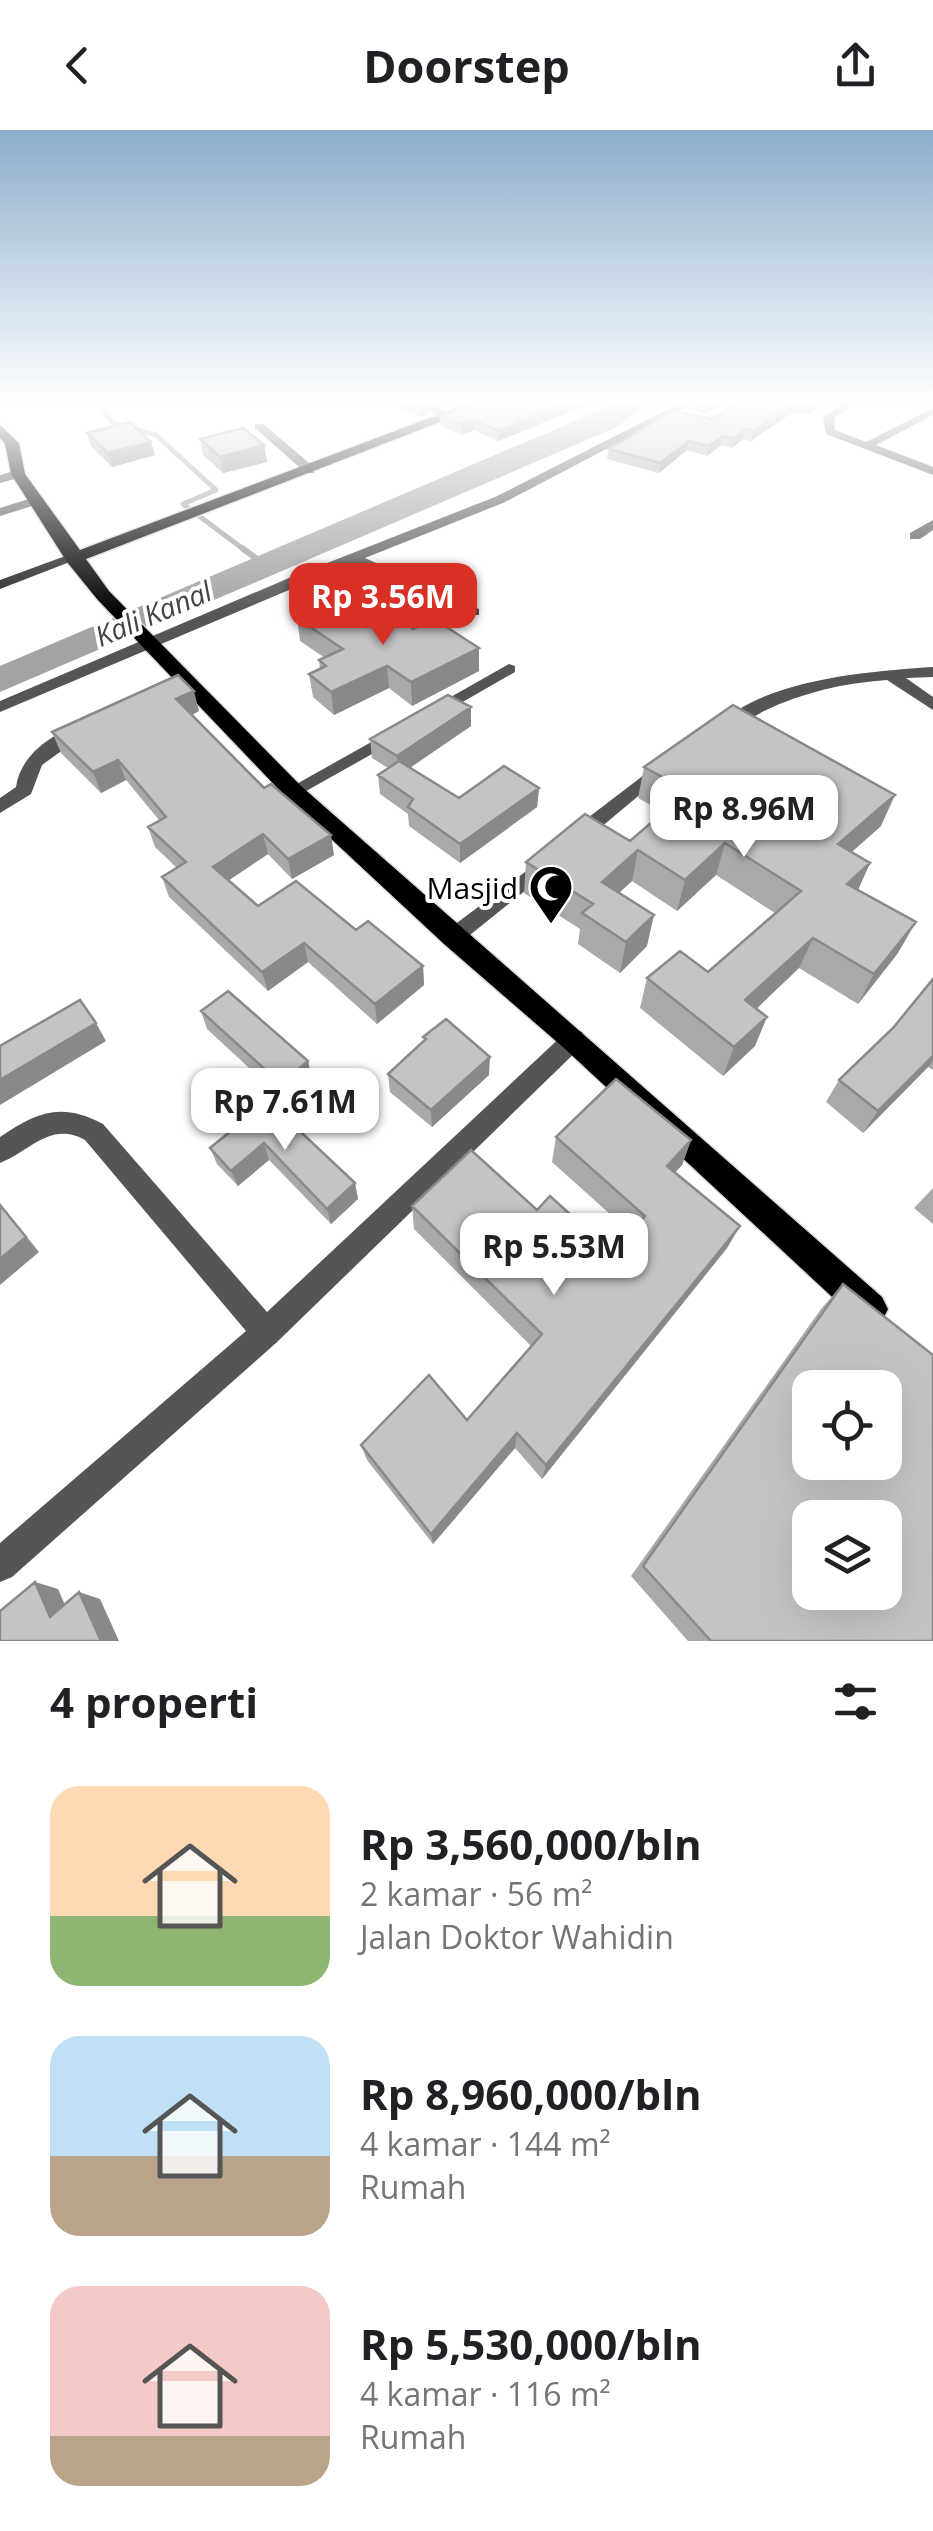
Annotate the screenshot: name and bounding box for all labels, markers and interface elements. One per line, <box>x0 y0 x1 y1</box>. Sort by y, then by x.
text: Doorstep <box>363 35 570 96</box>
icon: back <box>50 38 105 93</box>
icon: share <box>828 38 883 93</box>
pin: Rp 3.56M <box>280 563 486 648</box>
water label: Kali Kanal <box>89 571 218 655</box>
text: Rp 3.56M <box>311 574 455 617</box>
pin: Rp 8.96M <box>641 775 847 860</box>
text: Rp 8.96M <box>672 786 816 829</box>
mosque icon: Masjid <box>528 864 574 925</box>
place label: Masjid <box>427 867 518 908</box>
pin: Rp 7.61M <box>182 1068 388 1153</box>
text: Rp 7.61M <box>213 1079 357 1122</box>
pin: Rp 5.53M <box>451 1213 657 1298</box>
text: Rp 5.53M <box>482 1224 626 1267</box>
map controls <box>792 1370 902 1610</box>
button: locate <box>792 1370 902 1480</box>
button: layers <box>792 1500 902 1610</box>
text: 4 properti <box>50 1673 258 1730</box>
icon: filters <box>828 1674 883 1729</box>
text: Rp 3,560,000/bln <box>360 1815 702 1872</box>
icon: home <box>130 1826 250 1946</box>
text: 2 kamar · 56 m² <box>360 1872 592 1915</box>
text: Jalan Doktor Wahidin <box>360 1915 674 1958</box>
text: Rp 8,960,000/bln <box>360 2065 702 2122</box>
icon: home <box>130 2076 250 2196</box>
text: 4 kamar · 144 m² <box>360 2122 611 2165</box>
text: Rumah <box>360 2165 466 2208</box>
text: Rp 5,530,000/bln <box>360 2315 702 2372</box>
icon: home <box>130 2326 250 2446</box>
text: 4 kamar · 116 m² <box>360 2372 611 2415</box>
text: Rumah <box>360 2415 466 2458</box>

